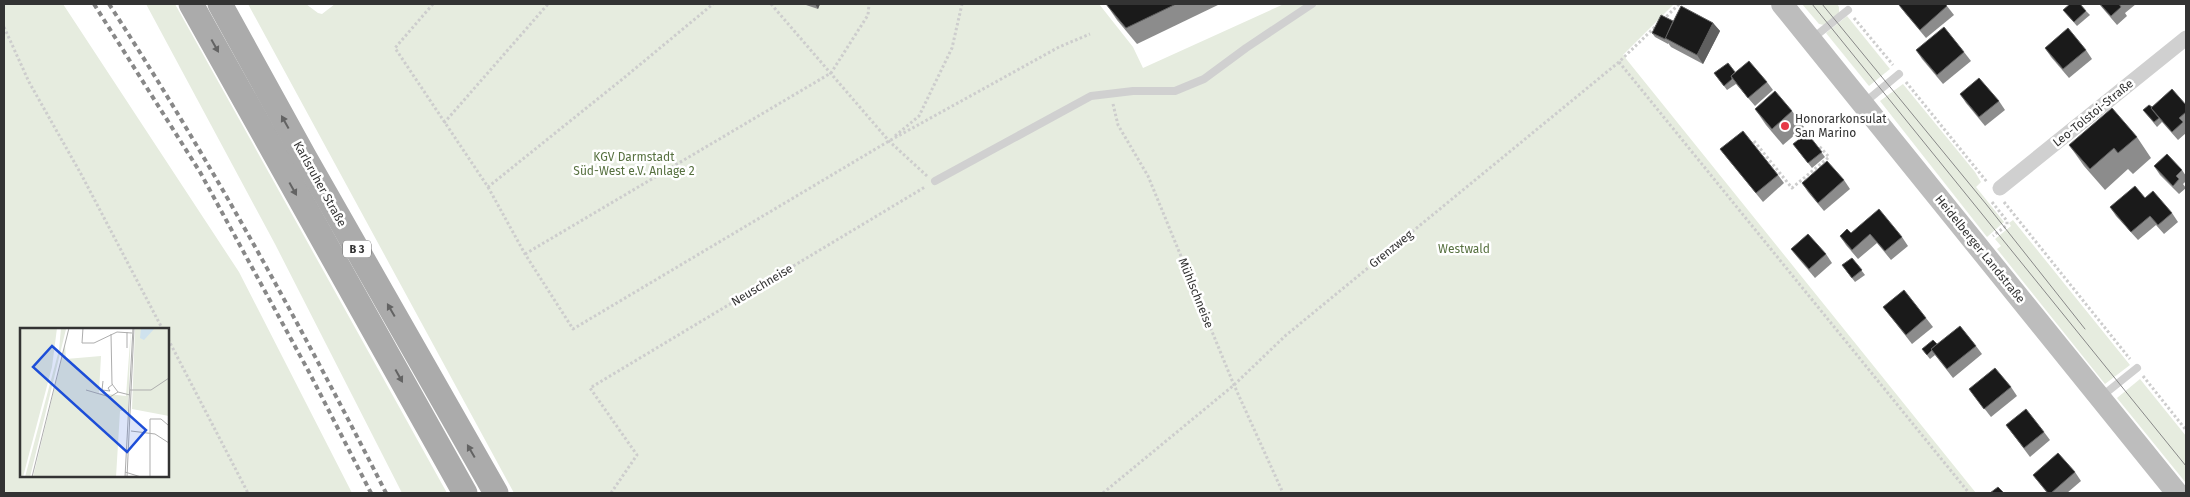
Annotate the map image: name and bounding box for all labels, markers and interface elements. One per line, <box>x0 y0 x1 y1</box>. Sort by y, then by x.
one-way arrow <box>210 40 219 53</box>
street label: Leo-Tolstoi-Straße <box>2050 76 2136 150</box>
place label: Honorarkonsulat San Marino <box>1795 112 1887 140</box>
one-way arrow <box>281 115 289 130</box>
marker: Honorarkonsulat San Marino <box>1779 120 1791 132</box>
street label: Karlsruher Straße <box>291 139 349 229</box>
park label: KGV Darmstadt Süd-West e.V. Anlage 2 <box>573 150 695 178</box>
one-way arrow <box>289 182 298 195</box>
street label: Heidelberger Landstraße <box>1932 192 2028 306</box>
street label: Grenzweg <box>1366 227 1416 271</box>
road number: B 3 <box>343 240 371 258</box>
park label: Westwald <box>1438 242 1490 256</box>
street label: Mühlschneise <box>1176 256 1216 330</box>
street label: Neuschneise <box>729 261 795 309</box>
one-way arrow <box>387 302 395 317</box>
inset map <box>20 328 169 477</box>
one-way arrow <box>395 369 403 383</box>
one-way arrow <box>467 444 476 458</box>

